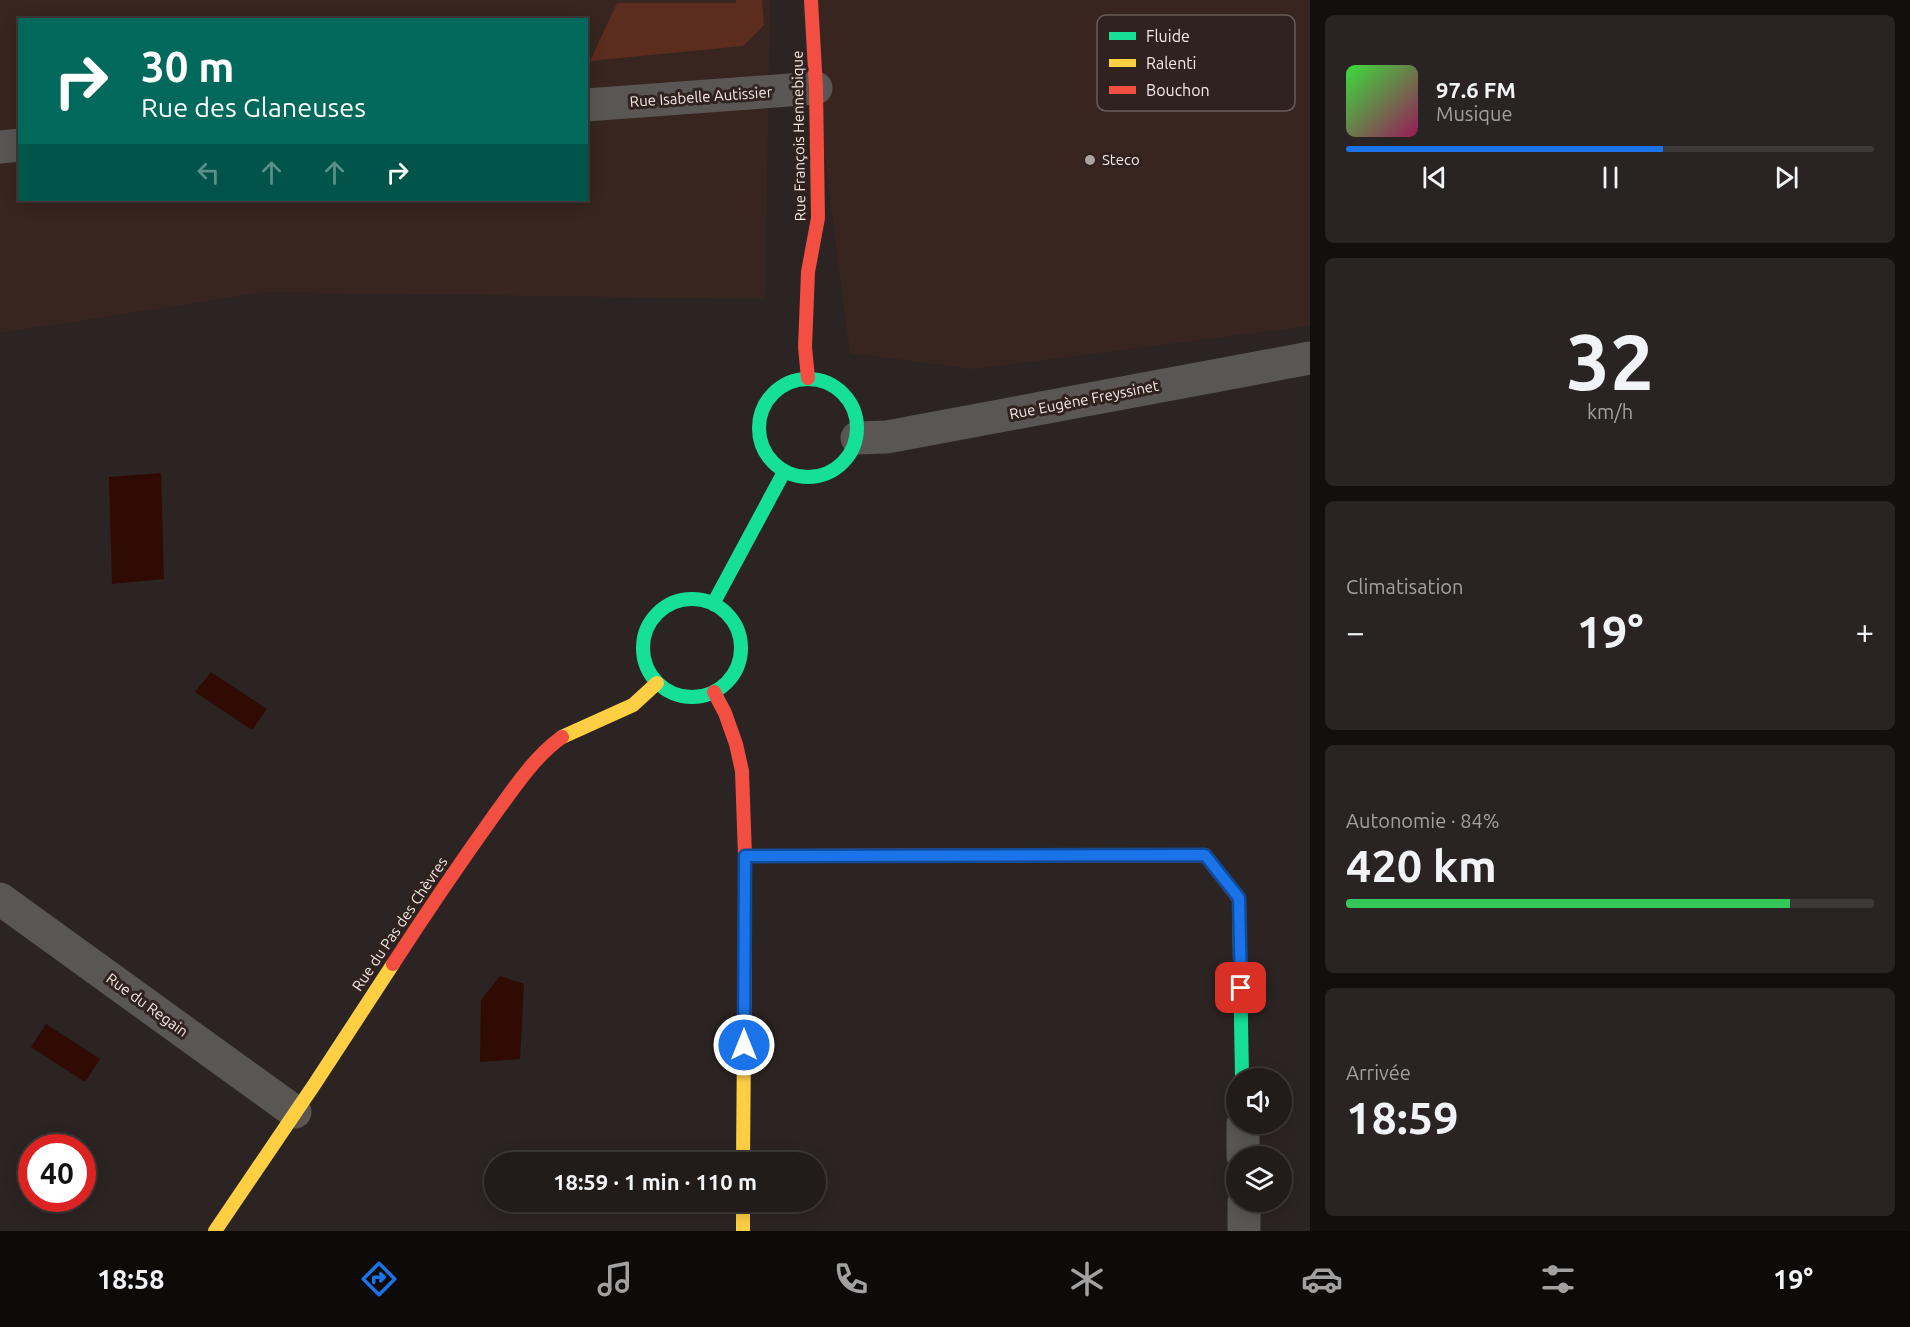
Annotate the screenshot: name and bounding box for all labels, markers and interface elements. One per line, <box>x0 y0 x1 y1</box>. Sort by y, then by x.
legend <box>1097 15 1295 111</box>
text: Fluide <box>1146 27 1190 45</box>
icon: right <box>42 42 120 120</box>
text: 30 m <box>141 43 235 90</box>
street label: Rue François Hennebique <box>789 51 808 221</box>
text: Ralenti <box>1146 54 1197 72</box>
text: 97.6 FM <box>1436 77 1516 102</box>
text: Bouchon <box>1146 81 1210 99</box>
street label: Rue Isabelle Autissier <box>629 83 773 110</box>
text: Rue des Glaneuses <box>141 92 366 122</box>
text: Musique <box>1436 102 1513 125</box>
place label: Steco <box>1102 151 1140 168</box>
marker: Steco <box>1083 153 1097 167</box>
icon: left <box>192 156 225 189</box>
icon: ahead <box>255 156 288 189</box>
icon: ahead <box>318 156 351 189</box>
icon: right <box>381 156 414 189</box>
icon: previous <box>1418 161 1451 194</box>
icon: pause <box>1594 161 1627 194</box>
icon: next <box>1770 161 1803 194</box>
text: 32 <box>1566 317 1654 405</box>
street label: Rue Eugène Freyssinet <box>1008 377 1160 422</box>
text: km/h <box>1587 400 1633 423</box>
text: Climatisation <box>1346 575 1463 598</box>
text: 19° <box>1577 606 1643 657</box>
text: − <box>1346 613 1365 650</box>
text: + <box>1855 613 1874 650</box>
text: Autonomie · 84% <box>1346 809 1500 832</box>
text: 420 km <box>1346 840 1497 891</box>
street label: Rue du Pas des Chèvres <box>348 854 451 994</box>
pin <box>1215 962 1266 1013</box>
street label: Rue du Regain <box>103 969 191 1040</box>
icon: arrive <box>1224 971 1257 1004</box>
position arrow <box>712 1013 776 1077</box>
text: Arrivée <box>1346 1061 1411 1084</box>
map controls <box>1226 1068 1292 1212</box>
button: sound <box>1226 1068 1292 1134</box>
text: 18:59 <box>1346 1092 1459 1143</box>
speed limit sign: 40 <box>18 1134 96 1212</box>
button: layers <box>1226 1146 1292 1212</box>
text: 18:59 · 1 min · 110 m <box>553 1169 757 1194</box>
icon: directions <box>358 1258 400 1300</box>
icon: music <box>594 1258 636 1300</box>
icon: phone <box>830 1258 872 1300</box>
icon: climate <box>1066 1258 1108 1300</box>
icon: car <box>1301 1258 1343 1300</box>
icon: filters <box>1537 1258 1579 1300</box>
text: 18:58 <box>97 1264 164 1294</box>
text: 19° <box>1773 1264 1813 1294</box>

